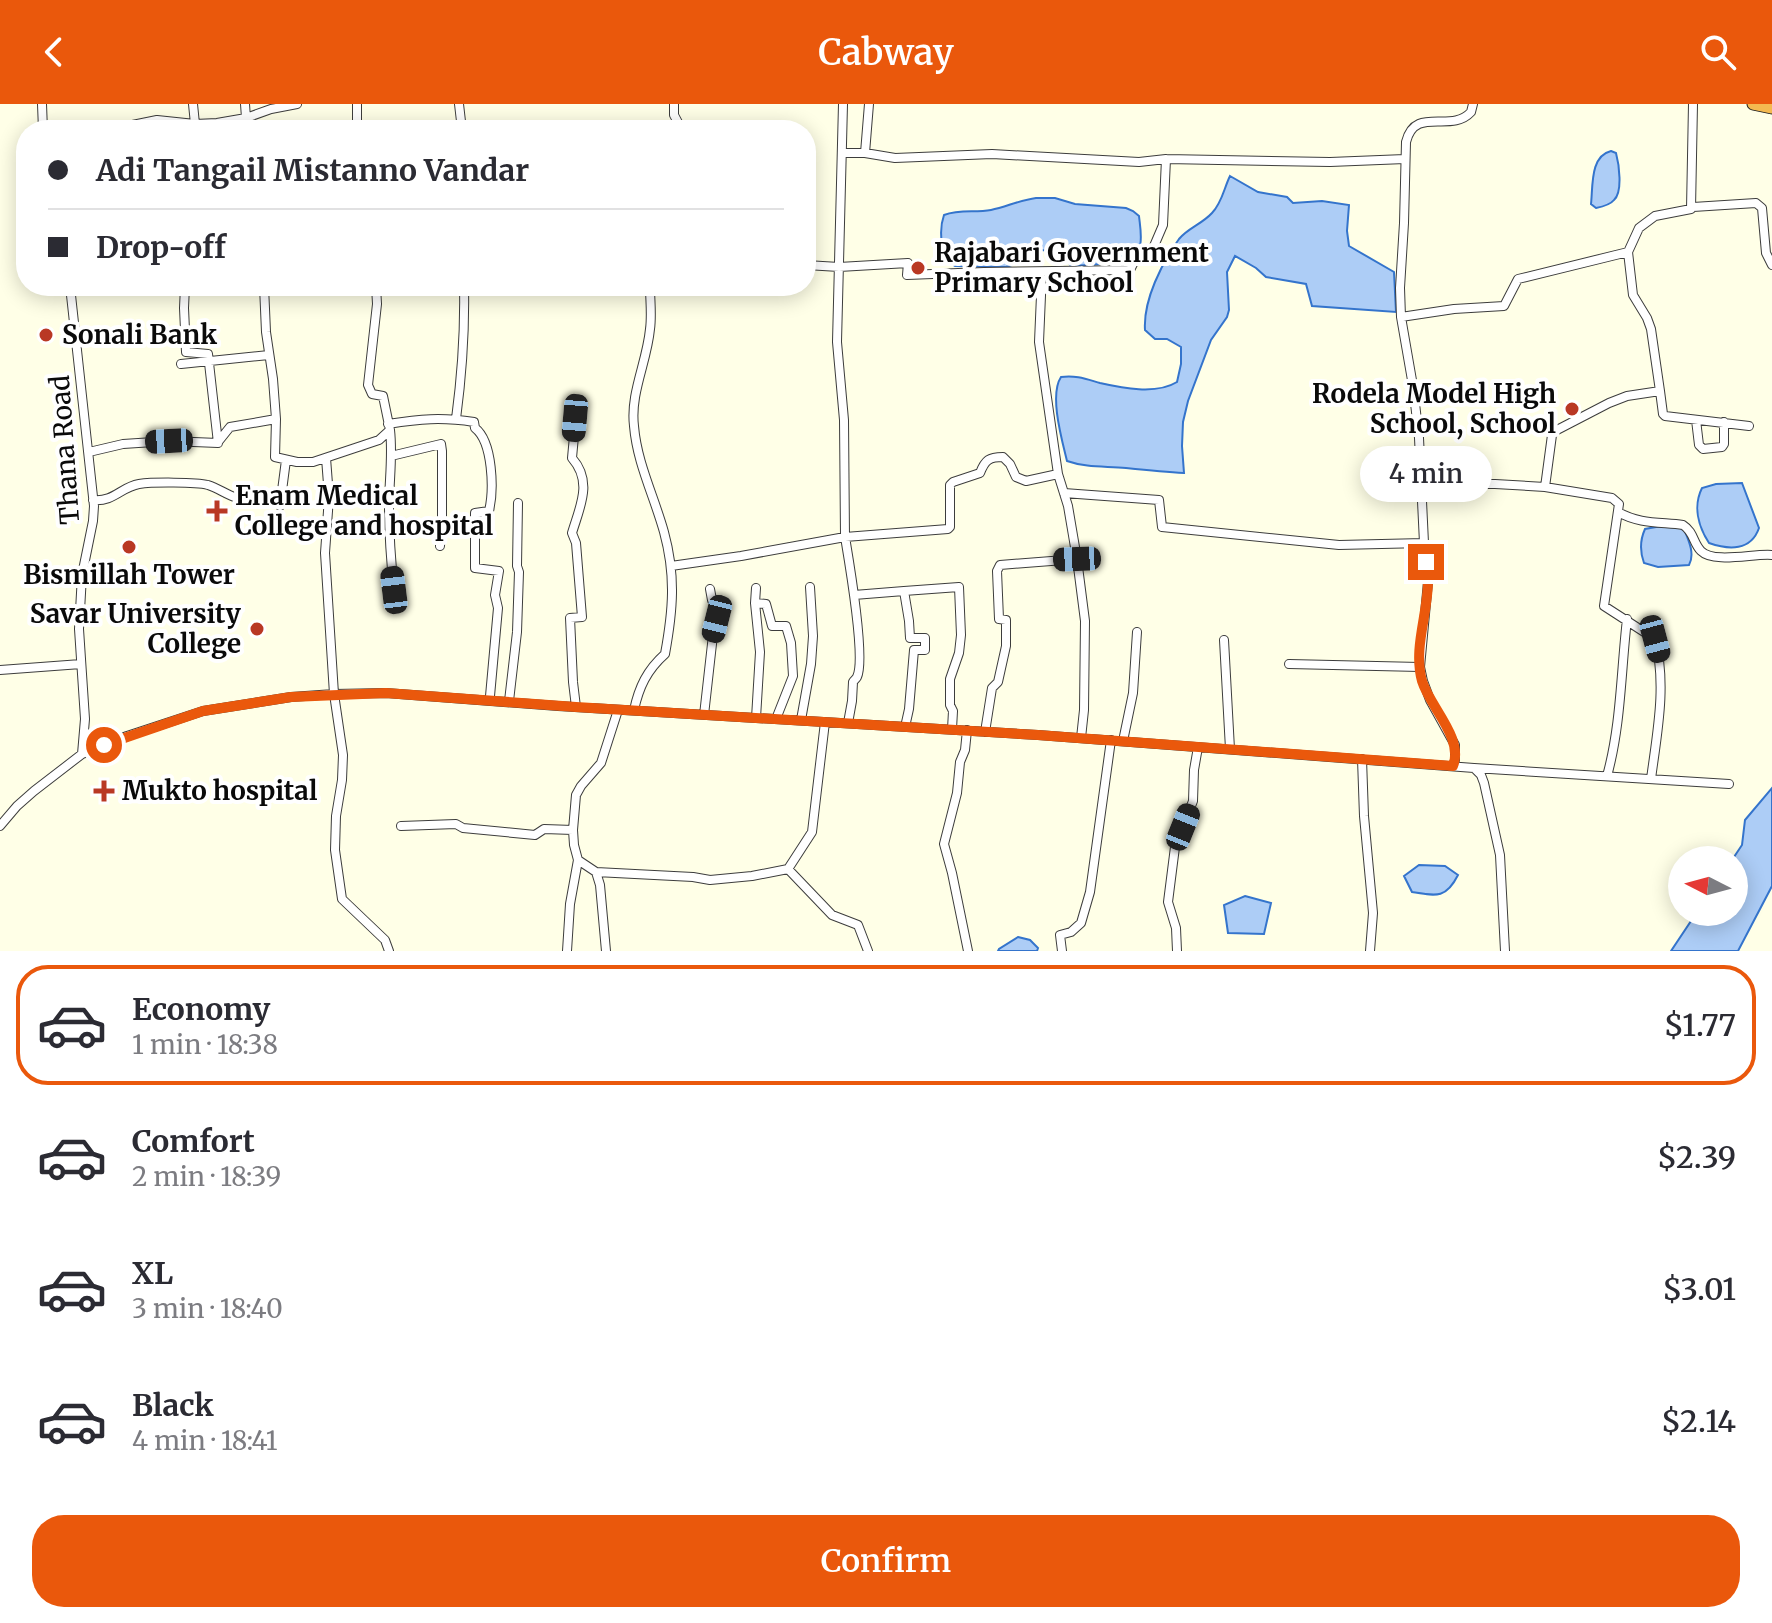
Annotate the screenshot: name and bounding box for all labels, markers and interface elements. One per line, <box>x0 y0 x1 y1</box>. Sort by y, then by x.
icon: back <box>32 30 76 74</box>
text: Cabway <box>818 30 954 75</box>
icon: search <box>1696 30 1740 74</box>
text: Adi Tangail Mistanno Vandar <box>96 151 529 189</box>
text: Drop-off <box>96 228 226 266</box>
place label: Rajabari Government Primary School <box>934 236 1209 299</box>
marker: Rajabari Government Primary School <box>909 259 927 277</box>
place label: Sonali Bank <box>62 318 217 351</box>
marker: Sonali Bank <box>37 326 55 344</box>
street label: Thana Road <box>43 374 86 526</box>
place label: Rodela Model High School, School <box>1312 377 1556 440</box>
car <box>561 393 589 443</box>
marker: Rodela Model High School, School <box>1563 400 1581 418</box>
car <box>144 428 194 454</box>
callout: 4 min <box>1360 446 1492 502</box>
text: 4 min <box>1389 457 1463 490</box>
place label: Enam Medical College and hospital <box>235 479 493 542</box>
marker: Enam Medical College and hospital <box>206 500 228 522</box>
marker: Bismillah Tower <box>120 538 138 556</box>
route end <box>1408 544 1444 580</box>
car <box>1053 546 1101 572</box>
place label: Bismillah Tower <box>23 558 235 591</box>
car <box>379 565 409 615</box>
car <box>700 593 734 645</box>
place label: Savar University College <box>30 597 242 660</box>
car <box>1637 613 1673 665</box>
marker: Savar University College <box>248 620 266 638</box>
route start <box>86 727 122 763</box>
place label: Mukto hospital <box>122 774 317 807</box>
marker: Mukto hospital <box>93 780 115 802</box>
car <box>1163 800 1203 854</box>
north arrow <box>1668 846 1748 926</box>
map controls <box>1668 846 1748 926</box>
icon: car <box>36 989 108 1061</box>
text: Economy <box>132 990 270 1028</box>
text: $1.77 <box>1664 1006 1736 1044</box>
text: 1 min · 18:38 <box>132 1028 278 1061</box>
icon: car <box>36 1121 108 1193</box>
text: Comfort <box>132 1122 255 1160</box>
text: $2.39 <box>1657 1138 1736 1176</box>
text: 2 min · 18:39 <box>132 1160 281 1193</box>
icon: car <box>36 1253 108 1325</box>
text: XL <box>132 1254 173 1292</box>
text: $3.01 <box>1662 1270 1736 1308</box>
text: 3 min · 18:40 <box>132 1292 283 1325</box>
icon: car <box>36 1385 108 1457</box>
text: Black <box>132 1386 214 1424</box>
text: $2.14 <box>1661 1402 1736 1440</box>
text: 4 min · 18:41 <box>132 1424 277 1457</box>
button: Confirm <box>32 1515 1740 1607</box>

